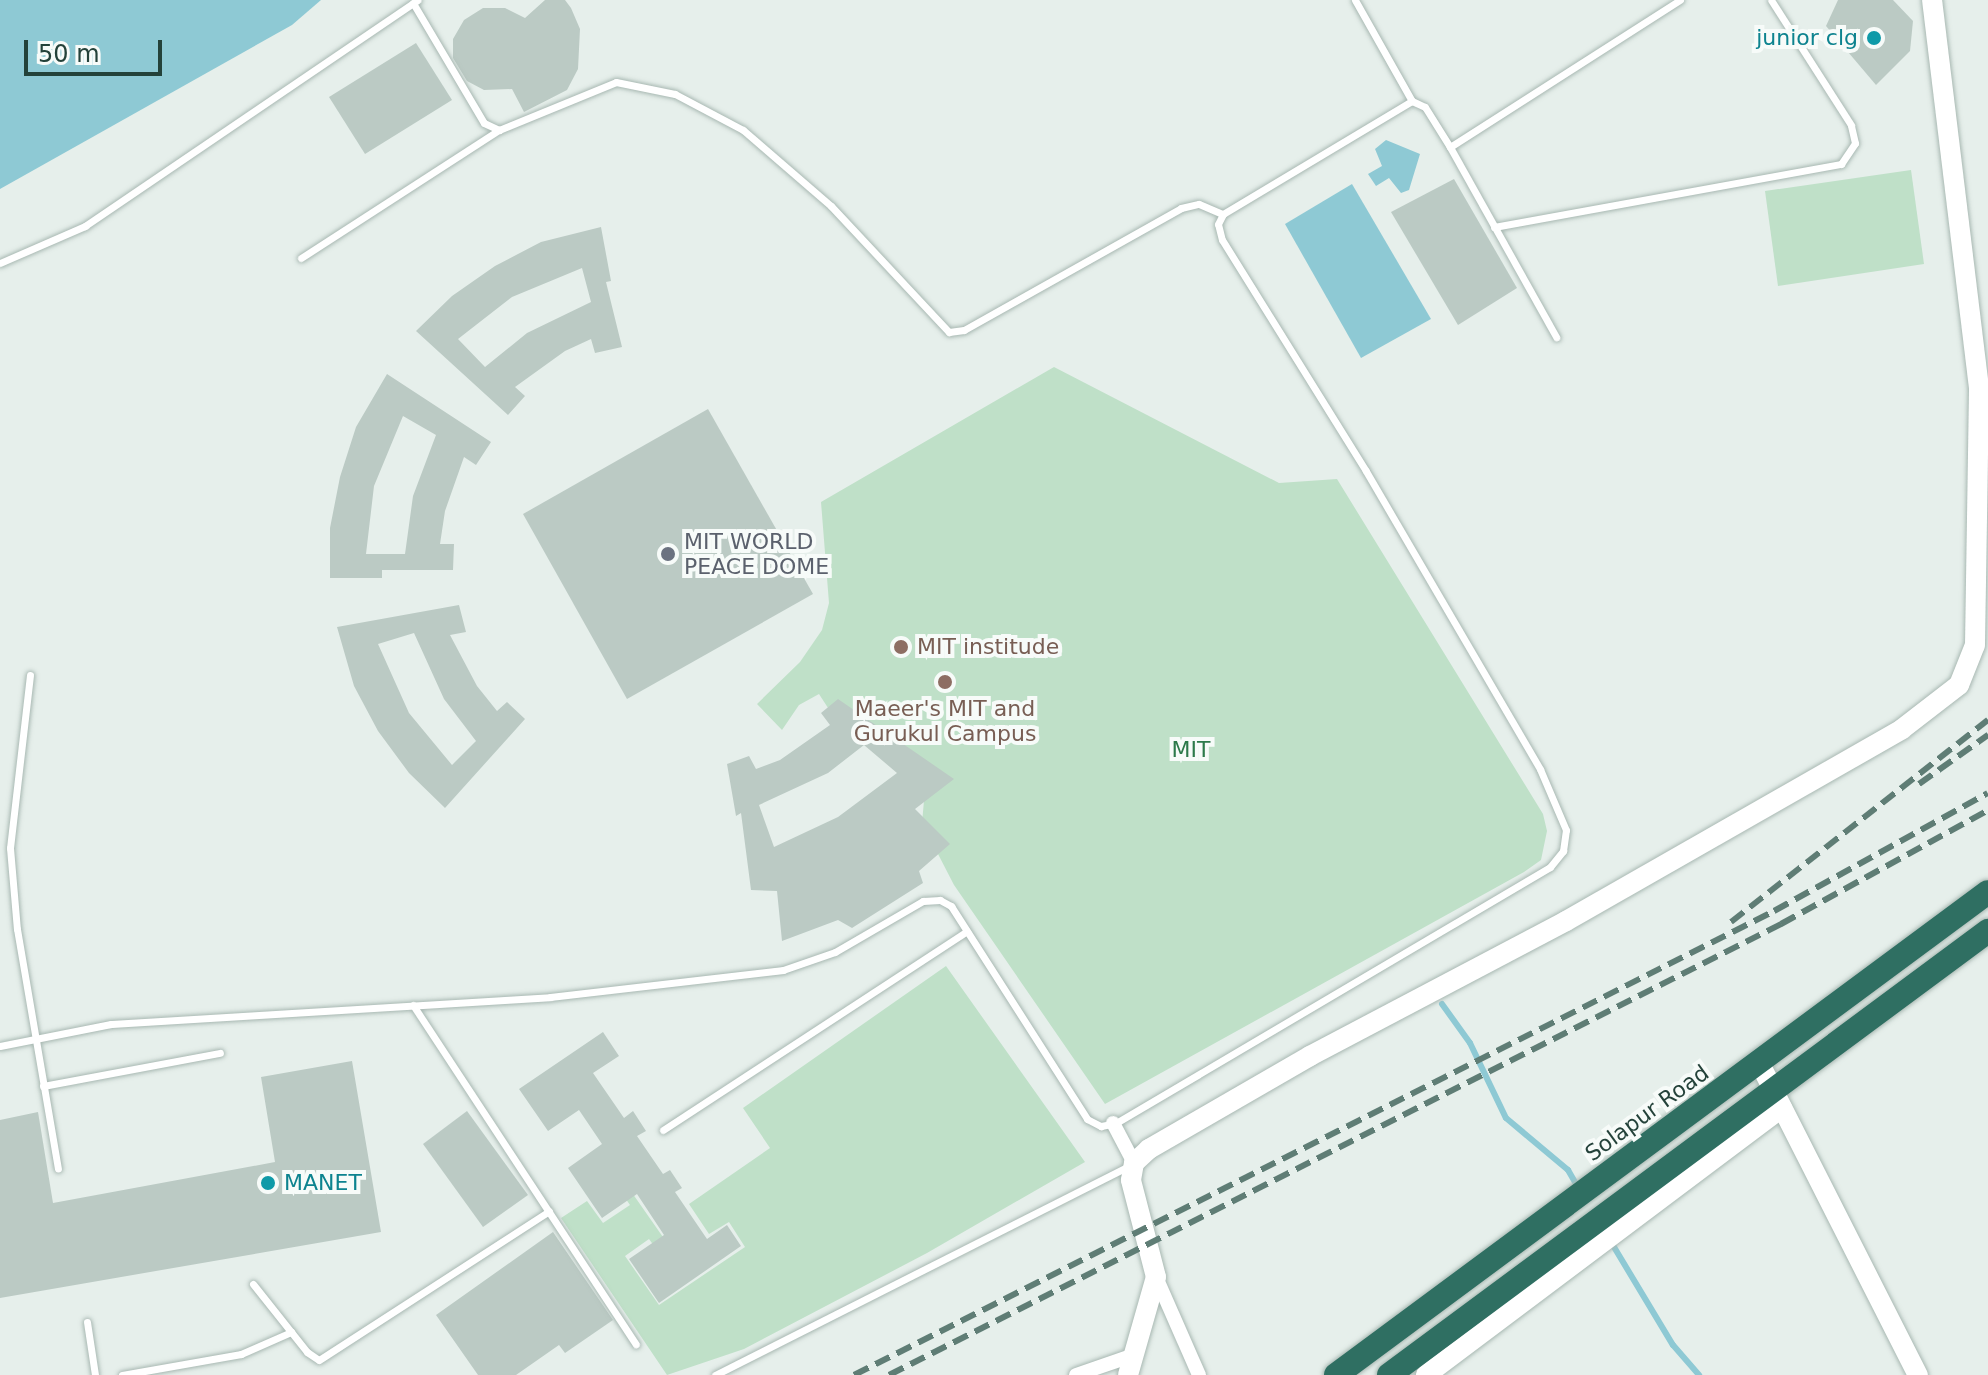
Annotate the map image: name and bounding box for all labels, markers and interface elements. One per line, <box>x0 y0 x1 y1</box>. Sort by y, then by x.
scale bar <box>28 24 166 74</box>
place label: junior clg <box>1756 25 1858 51</box>
marker: junior clg <box>1865 29 1883 47</box>
text: 50 m <box>38 40 100 68</box>
place label: MIT WORLD PEACE DOME <box>684 528 829 580</box>
marker: MIT WORLD PEACE DOME <box>659 545 677 563</box>
place label: MIT institude <box>917 634 1059 660</box>
marker: MIT institude <box>892 638 910 656</box>
marker: Maeer's MIT and Gurukul Campus <box>936 673 954 691</box>
place label: Maeer's MIT and Gurukul Campus <box>854 695 1036 746</box>
park label: MIT <box>1172 737 1210 763</box>
street label: Solapur Road <box>1580 1059 1714 1167</box>
place label: MANET <box>284 1170 362 1196</box>
marker: MANET <box>259 1174 277 1192</box>

